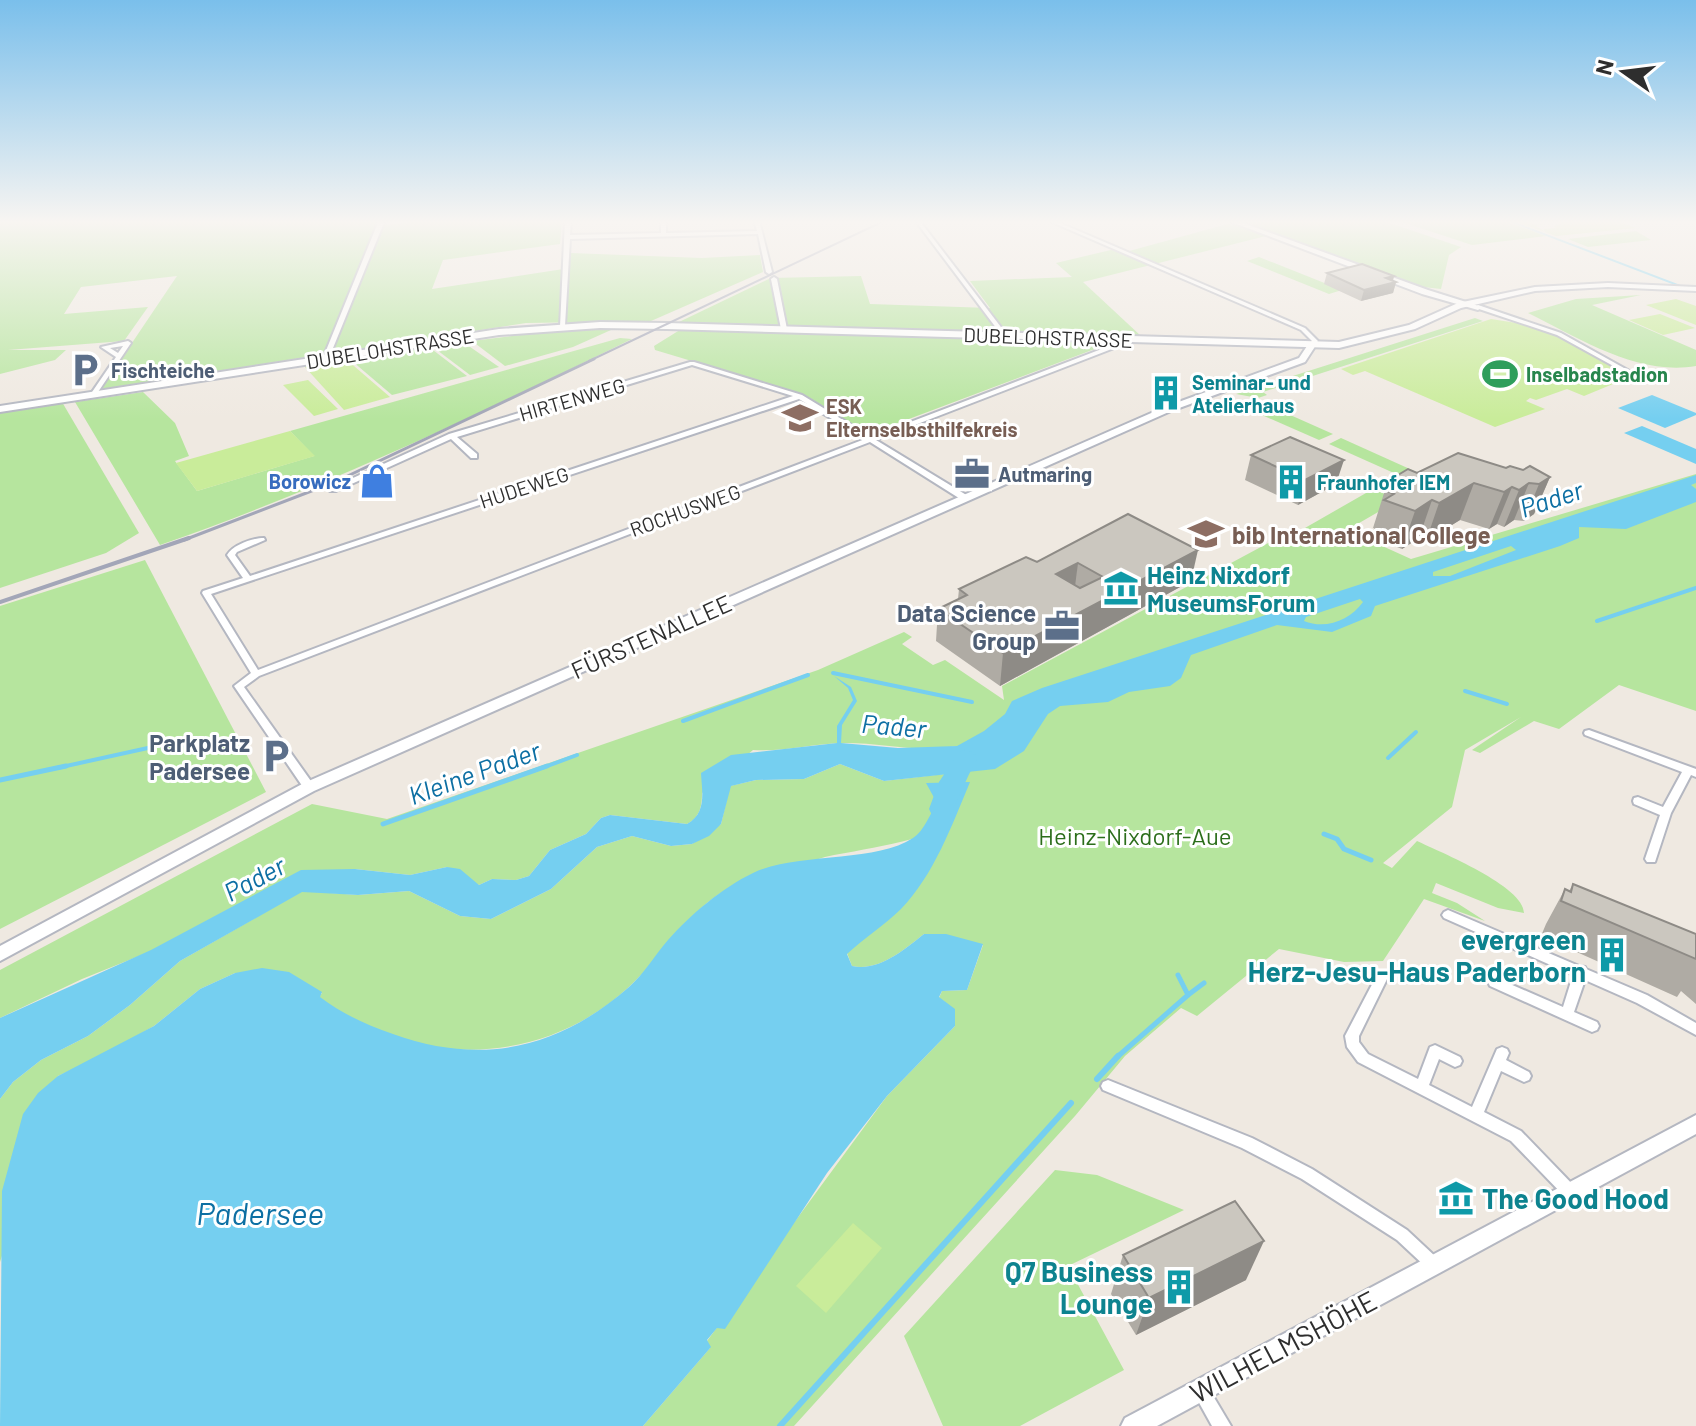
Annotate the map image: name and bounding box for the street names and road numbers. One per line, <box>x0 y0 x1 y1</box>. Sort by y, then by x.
street label: DUBELOHSTRASSE <box>963 322 1133 352</box>
street label: DUBELOHSTRASSE <box>305 323 475 373</box>
street label: HIRTENWEG <box>516 372 628 426</box>
street label: HUDEWEG <box>476 461 572 513</box>
street label: ROCHUSWEG <box>626 479 744 541</box>
street label: FÜRSTENALLEE <box>566 588 736 684</box>
street label: WILHELMSHÖHE <box>1184 1283 1382 1409</box>

